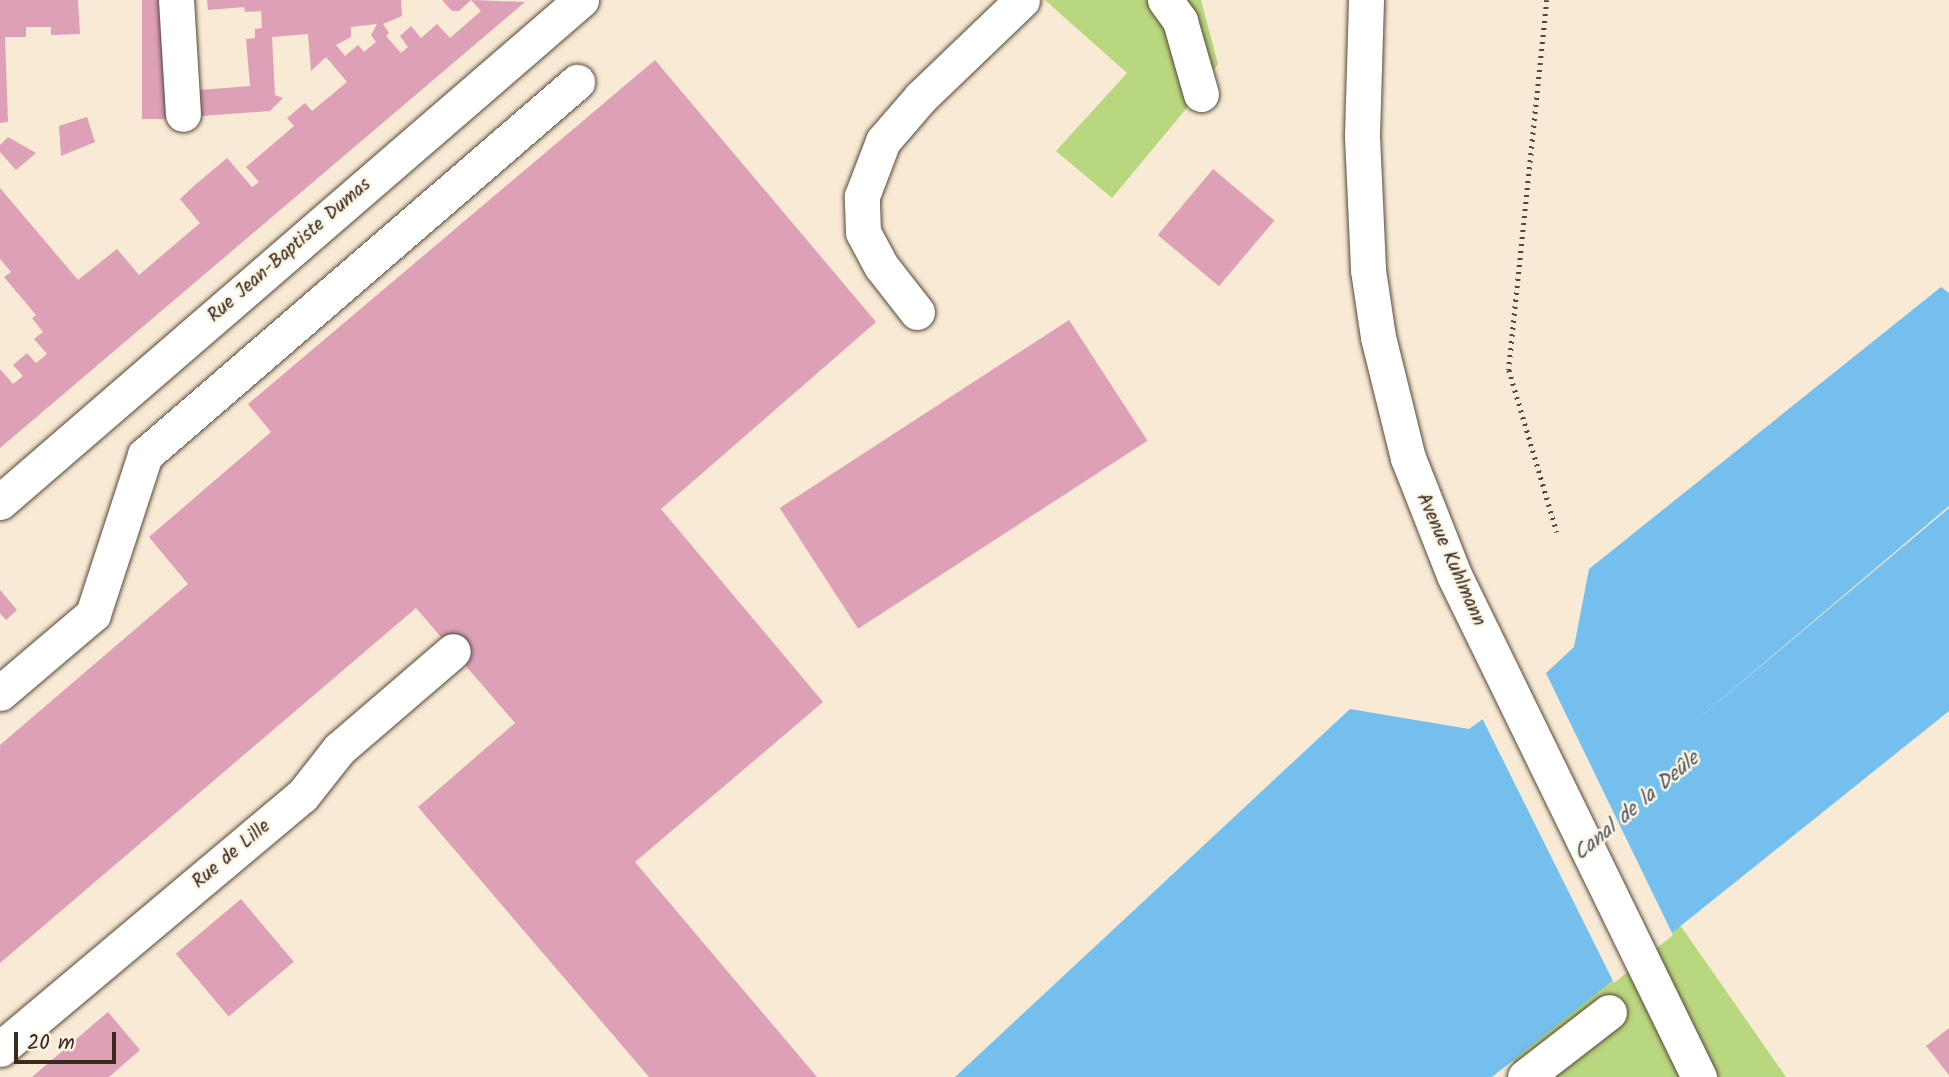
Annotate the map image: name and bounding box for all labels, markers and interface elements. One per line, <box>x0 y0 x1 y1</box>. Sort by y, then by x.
street label: Rue Jean-Baptiste Dumas <box>204 174 376 328</box>
street label: Avenue Kuhlmann <box>1410 490 1490 630</box>
water label: Canal de la Deûle <box>1569 747 1705 867</box>
street label: Rue de Lille <box>188 816 276 894</box>
scale bar <box>18 1018 119 1062</box>
text: 20 m <box>27 1027 75 1060</box>

